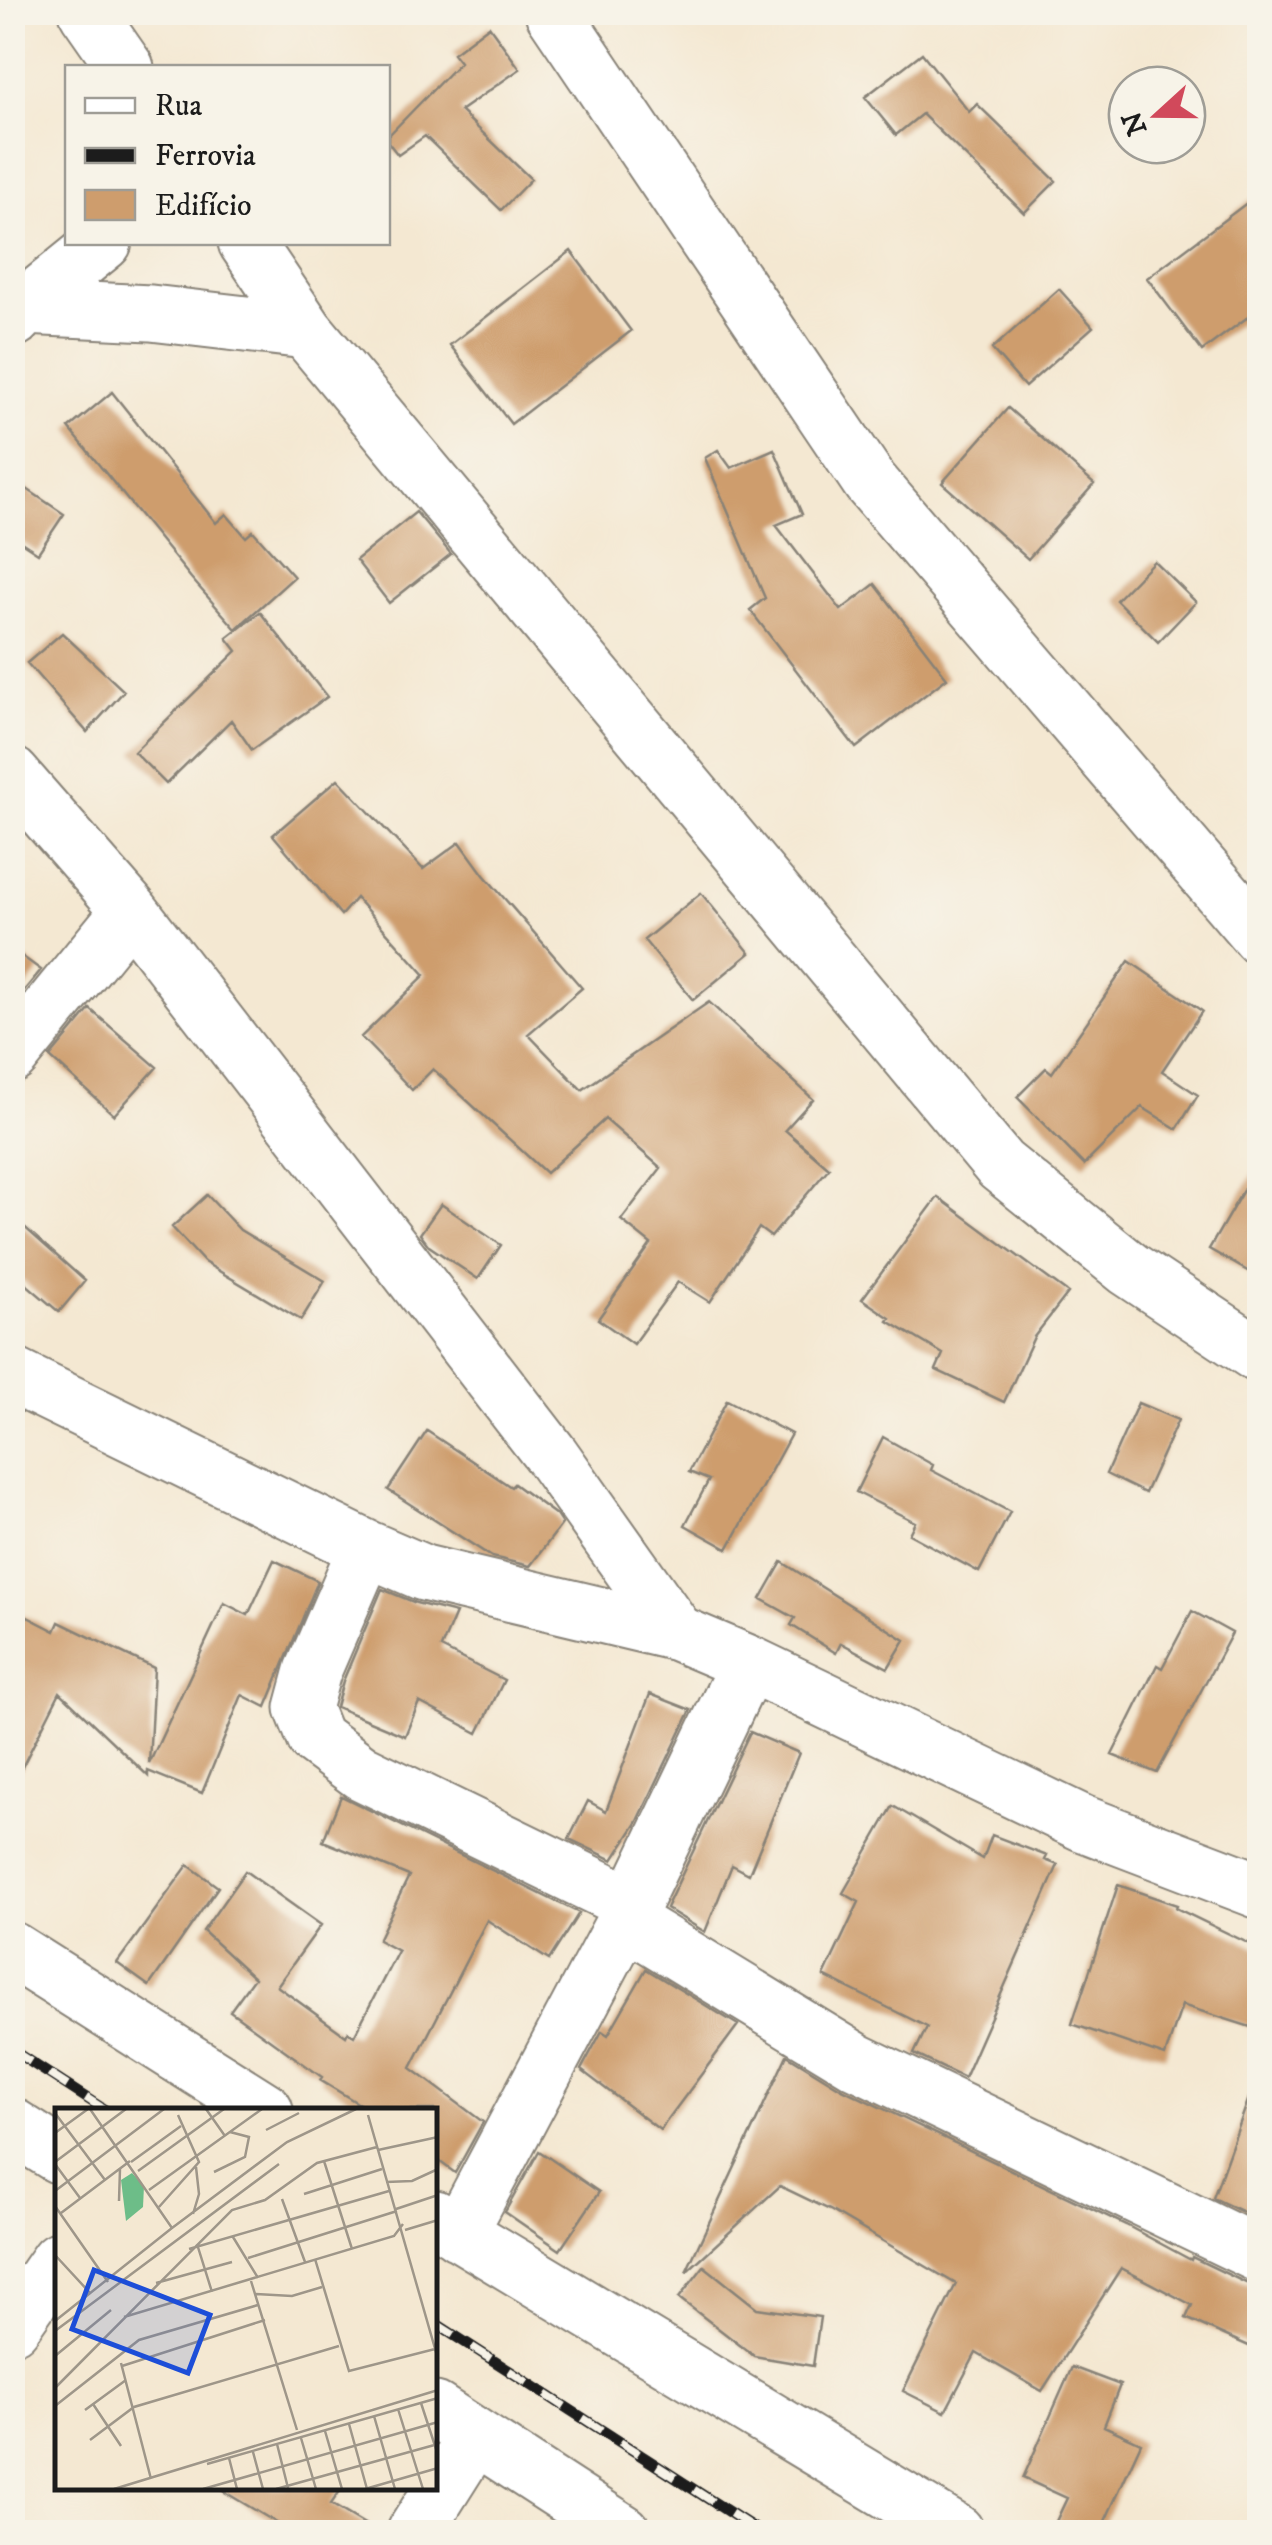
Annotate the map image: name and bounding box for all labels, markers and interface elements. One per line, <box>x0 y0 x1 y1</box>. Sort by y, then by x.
legend <box>65 65 390 245</box>
north arrow <box>1107 65 1207 165</box>
text: Rua <box>155 88 202 125</box>
text: N <box>1115 106 1156 140</box>
text: Ferrovia <box>155 138 256 175</box>
text: Edifício <box>155 188 251 225</box>
inset map <box>55 2108 438 2490</box>

